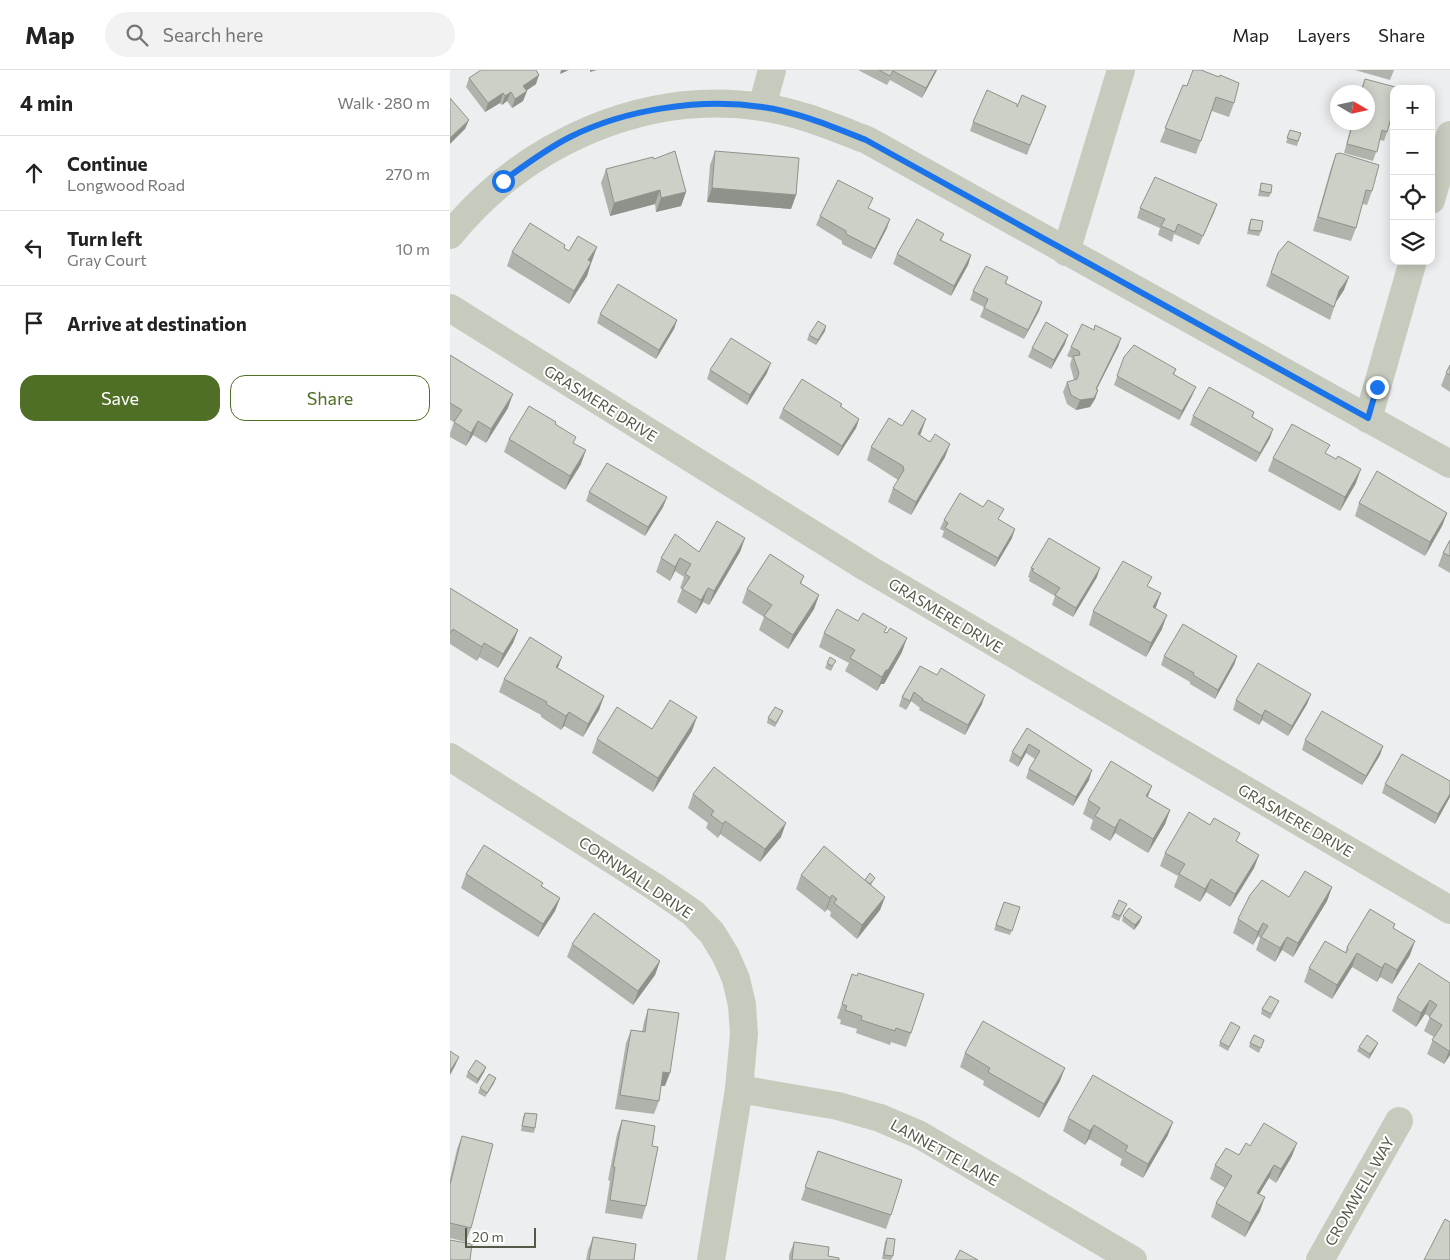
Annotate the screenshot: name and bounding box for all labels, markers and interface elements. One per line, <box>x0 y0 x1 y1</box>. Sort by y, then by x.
search box <box>105 12 455 57</box>
text: Map <box>25 20 75 49</box>
icon: search <box>123 21 151 49</box>
text: Search here <box>163 23 263 46</box>
text: Map <box>1232 24 1269 46</box>
text: Layers <box>1297 24 1350 46</box>
text: Share <box>1378 24 1425 46</box>
north arrow <box>1330 85 1375 130</box>
map controls <box>1390 85 1435 265</box>
button: + <box>1390 85 1435 130</box>
text: 4 min <box>20 90 73 115</box>
text: Walk · 280 m <box>338 93 430 112</box>
button: − <box>1390 130 1435 175</box>
text: Continue <box>67 152 147 175</box>
icon: ahead <box>20 159 48 187</box>
text: 270 m <box>385 164 430 183</box>
route start <box>492 170 515 193</box>
text: Longwood Road <box>67 175 185 194</box>
button: locate <box>1390 175 1435 220</box>
button: layers <box>1390 220 1435 265</box>
text: Turn left <box>67 227 142 250</box>
icon: left <box>20 234 48 262</box>
text: 10 m <box>396 239 430 258</box>
text: Gray Court <box>67 250 147 269</box>
icon: arrive <box>20 309 48 337</box>
text: Arrive at destination <box>67 312 247 335</box>
street label: GRASMERE DRIVE <box>541 361 661 445</box>
button: Save <box>20 375 220 421</box>
button: Share <box>230 375 430 421</box>
route end <box>1366 376 1389 399</box>
street label: GRASMERE DRIVE <box>886 574 1006 656</box>
street label: GRASMERE DRIVE <box>1235 780 1357 860</box>
street label: CORNWALL DRIVE <box>576 832 696 922</box>
street label: LANNETTE LANE <box>888 1115 1002 1189</box>
street label: CROMWELL WAY <box>1320 1133 1398 1249</box>
scale bar <box>465 1225 536 1248</box>
text: 20 m <box>472 1228 504 1245</box>

